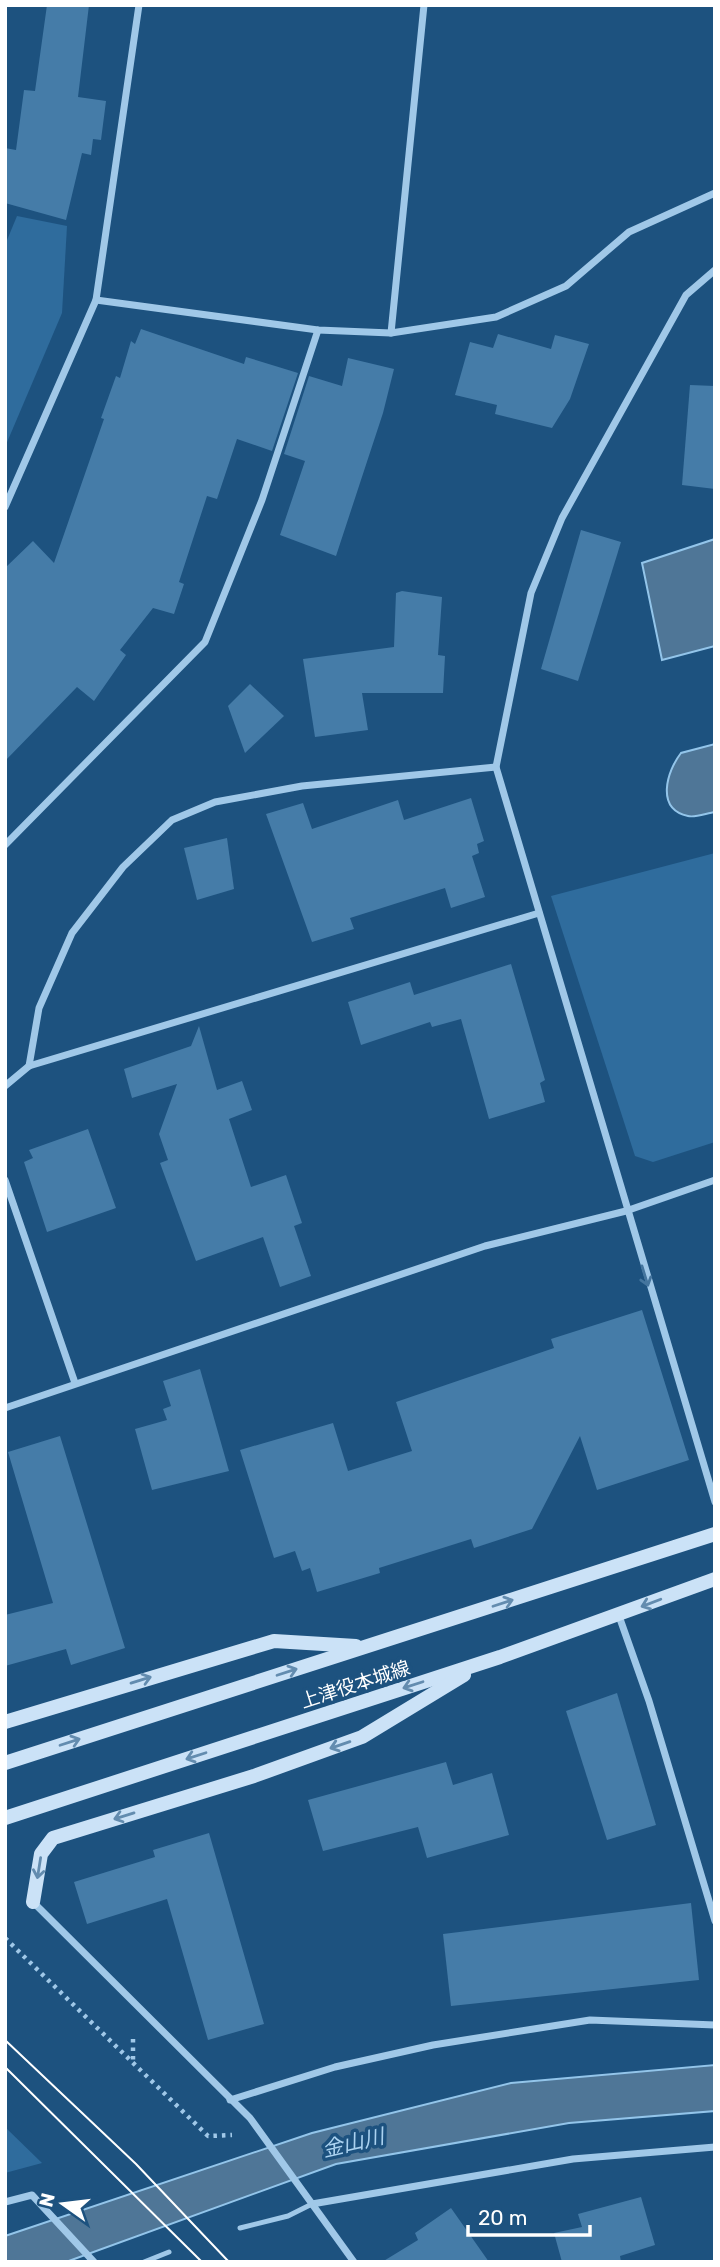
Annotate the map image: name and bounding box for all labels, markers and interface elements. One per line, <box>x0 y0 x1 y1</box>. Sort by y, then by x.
one-way arrow <box>640 1265 653 1287</box>
one-way arrow <box>492 1595 514 1608</box>
one-way arrow <box>641 1598 663 1611</box>
street label: 上津役本城線 <box>297 1656 413 1713</box>
one-way arrow <box>275 1665 297 1677</box>
one-way arrow <box>129 1673 151 1686</box>
one-way arrow <box>402 1680 424 1692</box>
one-way arrow <box>59 1735 81 1747</box>
one-way arrow <box>330 1740 352 1752</box>
one-way arrow <box>186 1751 208 1763</box>
one-way arrow <box>114 1810 136 1823</box>
one-way arrow <box>32 1856 45 1879</box>
water label: 金山川 <box>319 2123 388 2162</box>
north arrow <box>28 2169 98 2239</box>
text: N <box>34 2191 60 2209</box>
scale bar <box>468 2194 590 2238</box>
text: 20 m <box>478 2205 527 2230</box>

